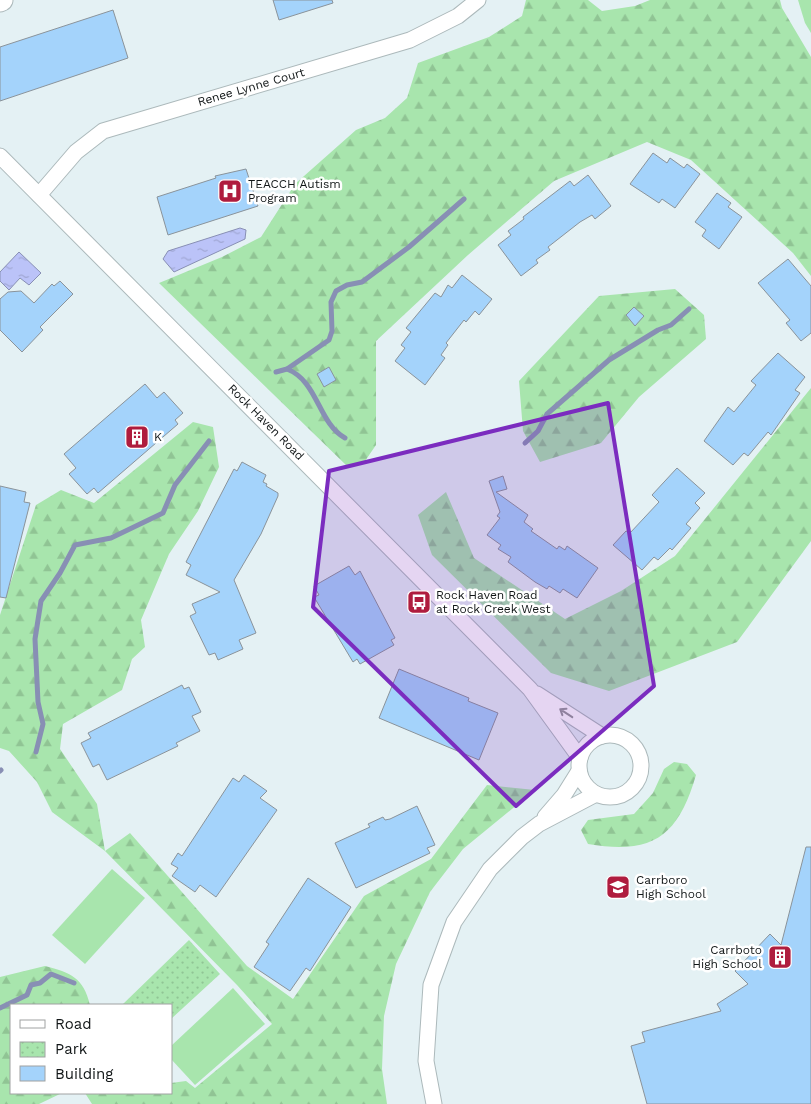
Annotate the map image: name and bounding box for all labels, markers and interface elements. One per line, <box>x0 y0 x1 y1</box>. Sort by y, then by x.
street label: Renee Lynne Court <box>196 65 306 109</box>
place label: TEACCH Autism Program <box>248 177 341 205</box>
hospital icon: TEACCH Autism Program <box>217 178 243 204</box>
street label: Rock Haven Road <box>225 381 307 463</box>
building icon: K <box>124 424 150 450</box>
place label: K <box>154 430 162 444</box>
place label: Rock Haven Road at Rock Creek West <box>436 588 551 616</box>
bus stop icon: Rock Haven Road at Rock Creek West <box>406 589 432 615</box>
one-way arrow <box>559 707 573 717</box>
place label: Carrboro High School <box>636 873 706 901</box>
school or university icon: Carrboro High School <box>605 874 631 900</box>
place label: Carrboto High School <box>692 943 762 971</box>
building icon: Carrboto High School <box>767 944 793 970</box>
legend <box>10 1004 172 1094</box>
text: Road <box>55 1015 92 1033</box>
text: Park <box>55 1040 88 1058</box>
text: Building <box>55 1065 113 1083</box>

